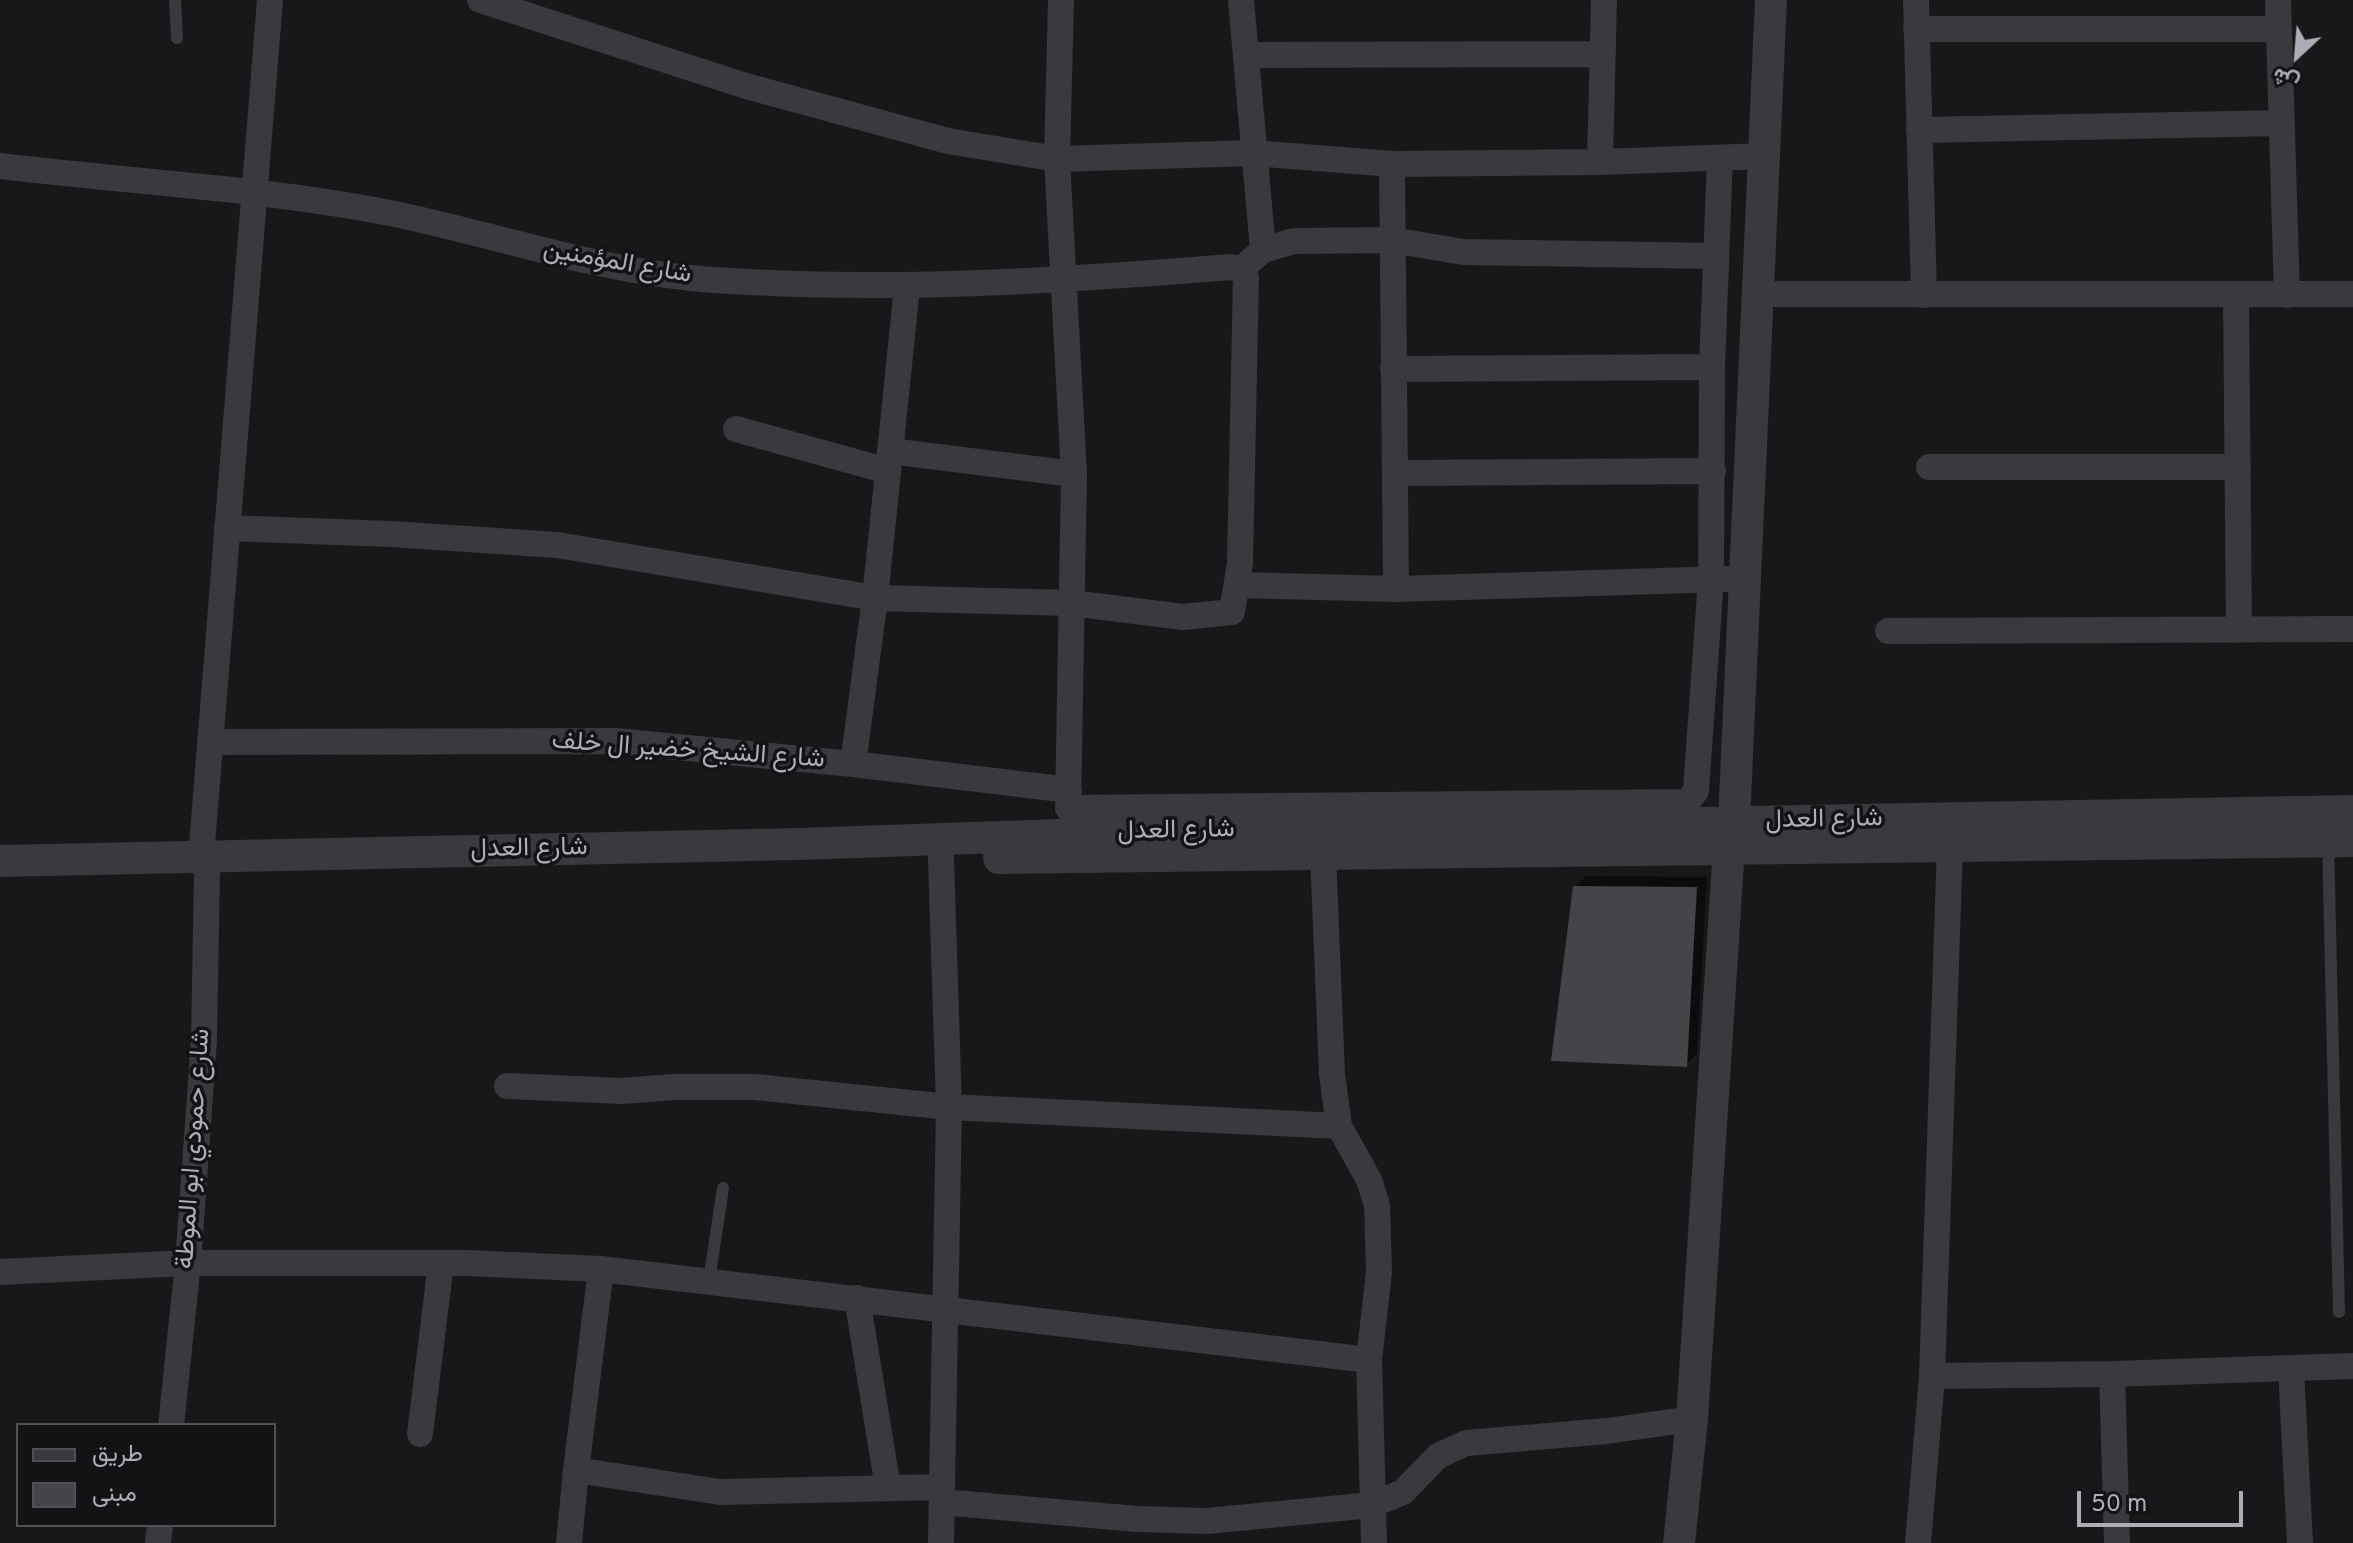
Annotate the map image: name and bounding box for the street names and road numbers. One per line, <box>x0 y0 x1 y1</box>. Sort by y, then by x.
street label: شارع المؤمنين <box>540 236 694 292</box>
street label: شارع الشيخ خضير ال خلف <box>550 727 826 777</box>
street label: شارع العدل <box>1765 804 1883 838</box>
street label: شارع العدل <box>1117 815 1235 849</box>
street label: شارع العدل <box>470 833 588 867</box>
street label: شارع حمودي ابو الموطة <box>171 1028 219 1270</box>

